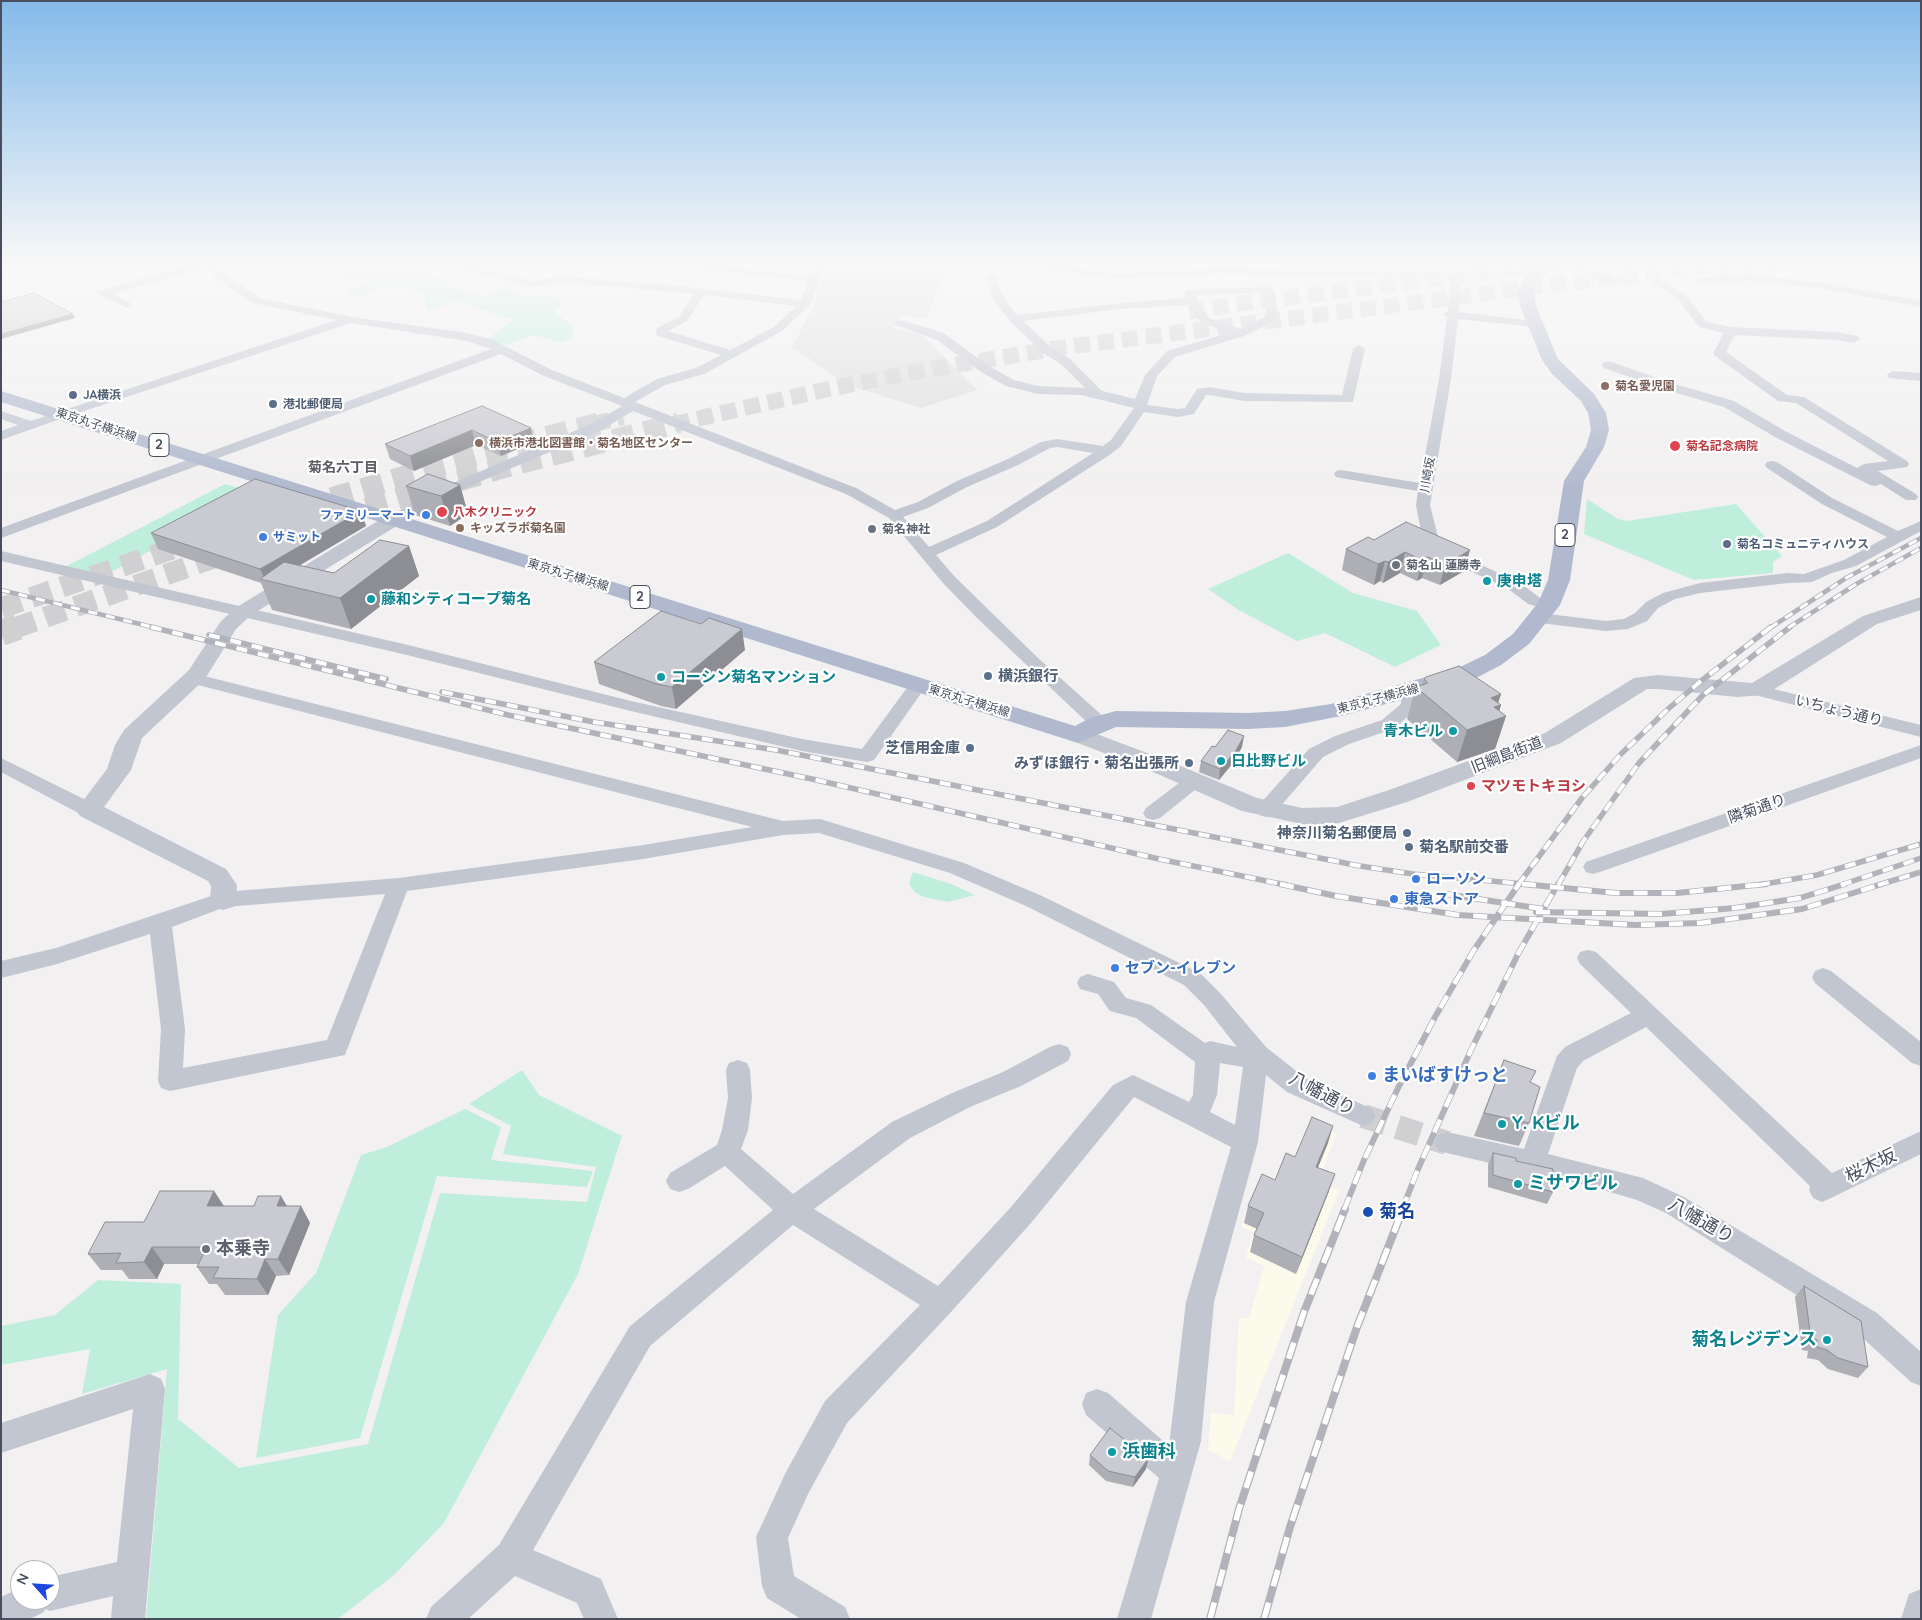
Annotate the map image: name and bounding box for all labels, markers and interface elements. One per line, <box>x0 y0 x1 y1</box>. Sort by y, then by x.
place label: 菊名愛児園 <box>1615 379 1675 393</box>
marker: 菊名愛児園 <box>1599 380 1611 392</box>
place label: JA横浜 <box>83 388 121 402</box>
marker: JA横浜 <box>67 389 79 401</box>
place label: 港北郵便局 <box>283 397 343 411</box>
marker: 港北郵便局 <box>267 398 279 410</box>
street label: 東京丸子横浜線 <box>54 405 138 445</box>
road number: 2 <box>149 434 169 456</box>
place label: 横浜市港北図書館・菊名地区センター <box>489 436 693 450</box>
marker: 横浜市港北図書館・菊名地区センター <box>473 437 485 449</box>
marker: 菊名記念病院 <box>1668 439 1682 453</box>
place label: 菊名記念病院 <box>1686 439 1758 453</box>
street label: 川崎坂 <box>1418 456 1438 494</box>
district label: 菊名六丁目 <box>308 460 378 476</box>
marker: 八木クリニック <box>435 505 449 519</box>
place label: 八木クリニック <box>453 505 537 519</box>
place label: ファミリーマート <box>320 508 416 522</box>
marker: ファミリーマート <box>420 509 432 521</box>
place label: キッズラボ菊名園 <box>470 521 566 535</box>
marker: キッズラボ菊名園 <box>454 522 466 534</box>
place label: 菊名神社 <box>882 522 930 536</box>
marker: 菊名神社 <box>866 523 878 535</box>
road number: 2 <box>1555 524 1575 546</box>
place label: サミット <box>273 530 321 544</box>
marker: サミット <box>257 531 269 543</box>
place label: 菊名コミュニティハウス <box>1737 537 1869 551</box>
marker: 菊名コミュニティハウス <box>1721 538 1733 550</box>
street label: 東京丸子横浜線 <box>526 556 610 594</box>
place label: 菊名山 蓮勝寺 <box>1406 558 1481 572</box>
marker: 菊名山 蓮勝寺 <box>1390 559 1402 571</box>
place label: 庚申塔 <box>1497 572 1542 590</box>
marker: 庚申塔 <box>1481 575 1493 587</box>
road number: 2 <box>630 586 650 608</box>
place label: 藤和シティコープ菊名 <box>381 590 531 608</box>
marker: 藤和シティコープ菊名 <box>365 593 377 605</box>
place label: 横浜銀行 <box>998 667 1058 685</box>
place label: コーシン菊名マンション <box>671 668 836 686</box>
marker: 横浜銀行 <box>982 670 994 682</box>
marker: コーシン菊名マンション <box>655 671 667 683</box>
street label: 東京丸子横浜線 <box>1336 681 1420 717</box>
street label: 東京丸子横浜線 <box>927 682 1011 720</box>
street label: いちょう通り <box>1793 691 1885 731</box>
place label: 青木ビル <box>1383 722 1443 740</box>
marker: 青木ビル <box>1447 725 1459 737</box>
street label: 旧綱島街道 <box>1469 733 1545 777</box>
place label: 芝信用金庫 <box>885 739 960 757</box>
marker: 芝信用金庫 <box>964 742 976 754</box>
place label: 日比野ビル <box>1231 752 1306 770</box>
place label: みずほ銀行・菊名出張所 <box>1014 754 1179 772</box>
marker: 日比野ビル <box>1215 755 1227 767</box>
marker: みずほ銀行・菊名出張所 <box>1183 757 1195 769</box>
place label: マツモトキヨシ <box>1481 777 1586 795</box>
marker: マツモトキヨシ <box>1465 780 1477 792</box>
street label: 隣菊通り <box>1726 791 1788 827</box>
place label: 神奈川菊名郵便局 <box>1277 824 1397 842</box>
marker: 神奈川菊名郵便局 <box>1401 827 1413 839</box>
place label: 菊名駅前交番 <box>1419 838 1509 856</box>
marker: 菊名駅前交番 <box>1403 841 1415 853</box>
place label: ローソン <box>1426 870 1486 888</box>
marker: ローソン <box>1410 873 1422 885</box>
place label: 東急ストア <box>1404 890 1479 908</box>
marker: 東急ストア <box>1388 893 1400 905</box>
place label: セブン-イレブン <box>1125 959 1236 977</box>
marker: セブン-イレブン <box>1109 962 1121 974</box>
place label: まいばすけっと <box>1382 1065 1508 1087</box>
street label: 八幡通り <box>1285 1068 1359 1120</box>
marker: まいばすけっと <box>1366 1070 1378 1082</box>
place label: Y. Kビル <box>1512 1113 1580 1135</box>
marker: Y. Kビル <box>1496 1118 1508 1130</box>
street label: 桜木坂 <box>1842 1144 1900 1188</box>
place label: ミサワビル <box>1528 1173 1618 1195</box>
marker: ミサワビル <box>1512 1178 1524 1190</box>
street label: 八幡通り <box>1664 1194 1738 1248</box>
place label: 菊名 <box>1379 1201 1415 1223</box>
marker: 菊名 <box>1361 1205 1375 1219</box>
place label: 本乗寺 <box>216 1238 270 1260</box>
marker: 本乗寺 <box>200 1243 212 1255</box>
place label: 菊名レジデンス <box>1691 1329 1817 1351</box>
marker: 菊名レジデンス <box>1821 1334 1833 1346</box>
place label: 浜歯科 <box>1122 1441 1176 1463</box>
marker: 浜歯科 <box>1106 1446 1118 1458</box>
north arrow <box>10 1560 60 1610</box>
text: N <box>12 1570 33 1587</box>

